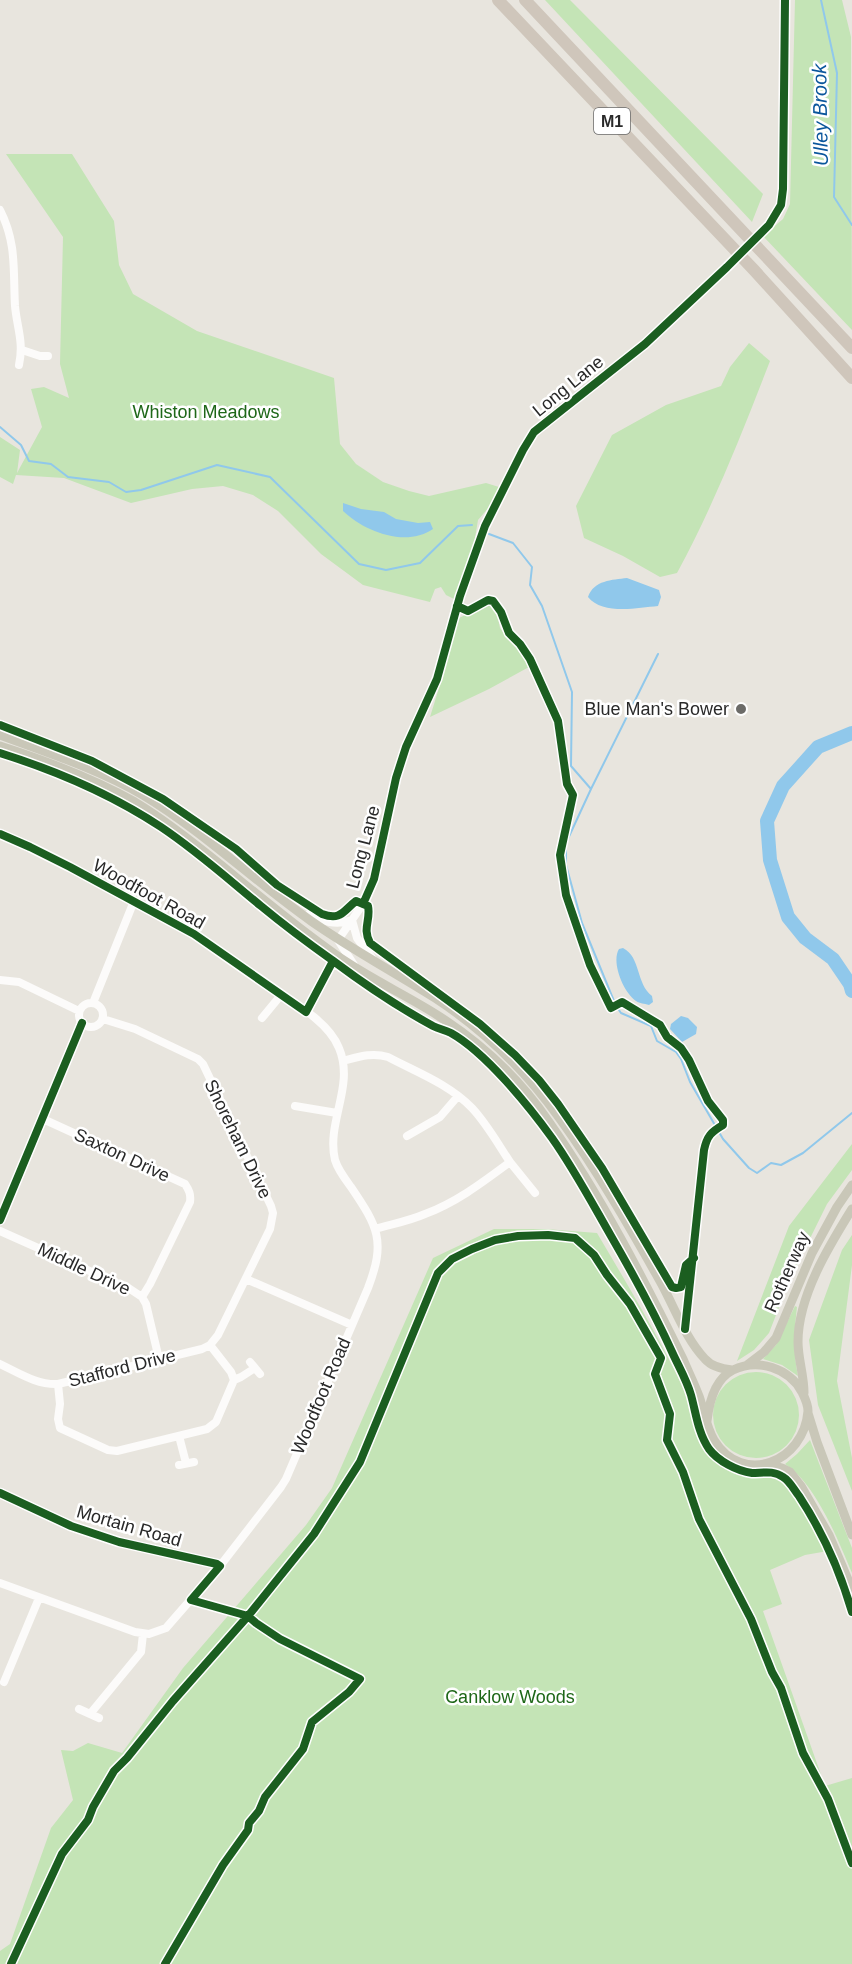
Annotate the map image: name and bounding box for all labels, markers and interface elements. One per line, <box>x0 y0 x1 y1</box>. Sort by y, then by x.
water label: Ulley Brook <box>808 63 832 166</box>
road number: M1 <box>594 108 630 134</box>
street label: Long Lane <box>529 351 607 421</box>
park label: Whiston Meadows <box>132 402 280 422</box>
place label: Blue Man's Bower <box>584 699 729 719</box>
marker: Blue Man's Bower <box>734 702 748 716</box>
street label: Long Lane <box>342 803 384 891</box>
street label: Woodfoot Road <box>90 855 208 933</box>
street label: Shoreham Drive <box>201 1076 275 1202</box>
street label: Saxton Drive <box>71 1124 173 1186</box>
street label: Rotherway <box>760 1229 814 1315</box>
street label: Middle Drive <box>34 1239 134 1299</box>
street label: Woodfoot Road <box>287 1335 355 1457</box>
street label: Stafford Drive <box>66 1345 178 1391</box>
street label: Mortain Road <box>74 1501 184 1551</box>
park label: Canklow Woods <box>445 1687 575 1707</box>

